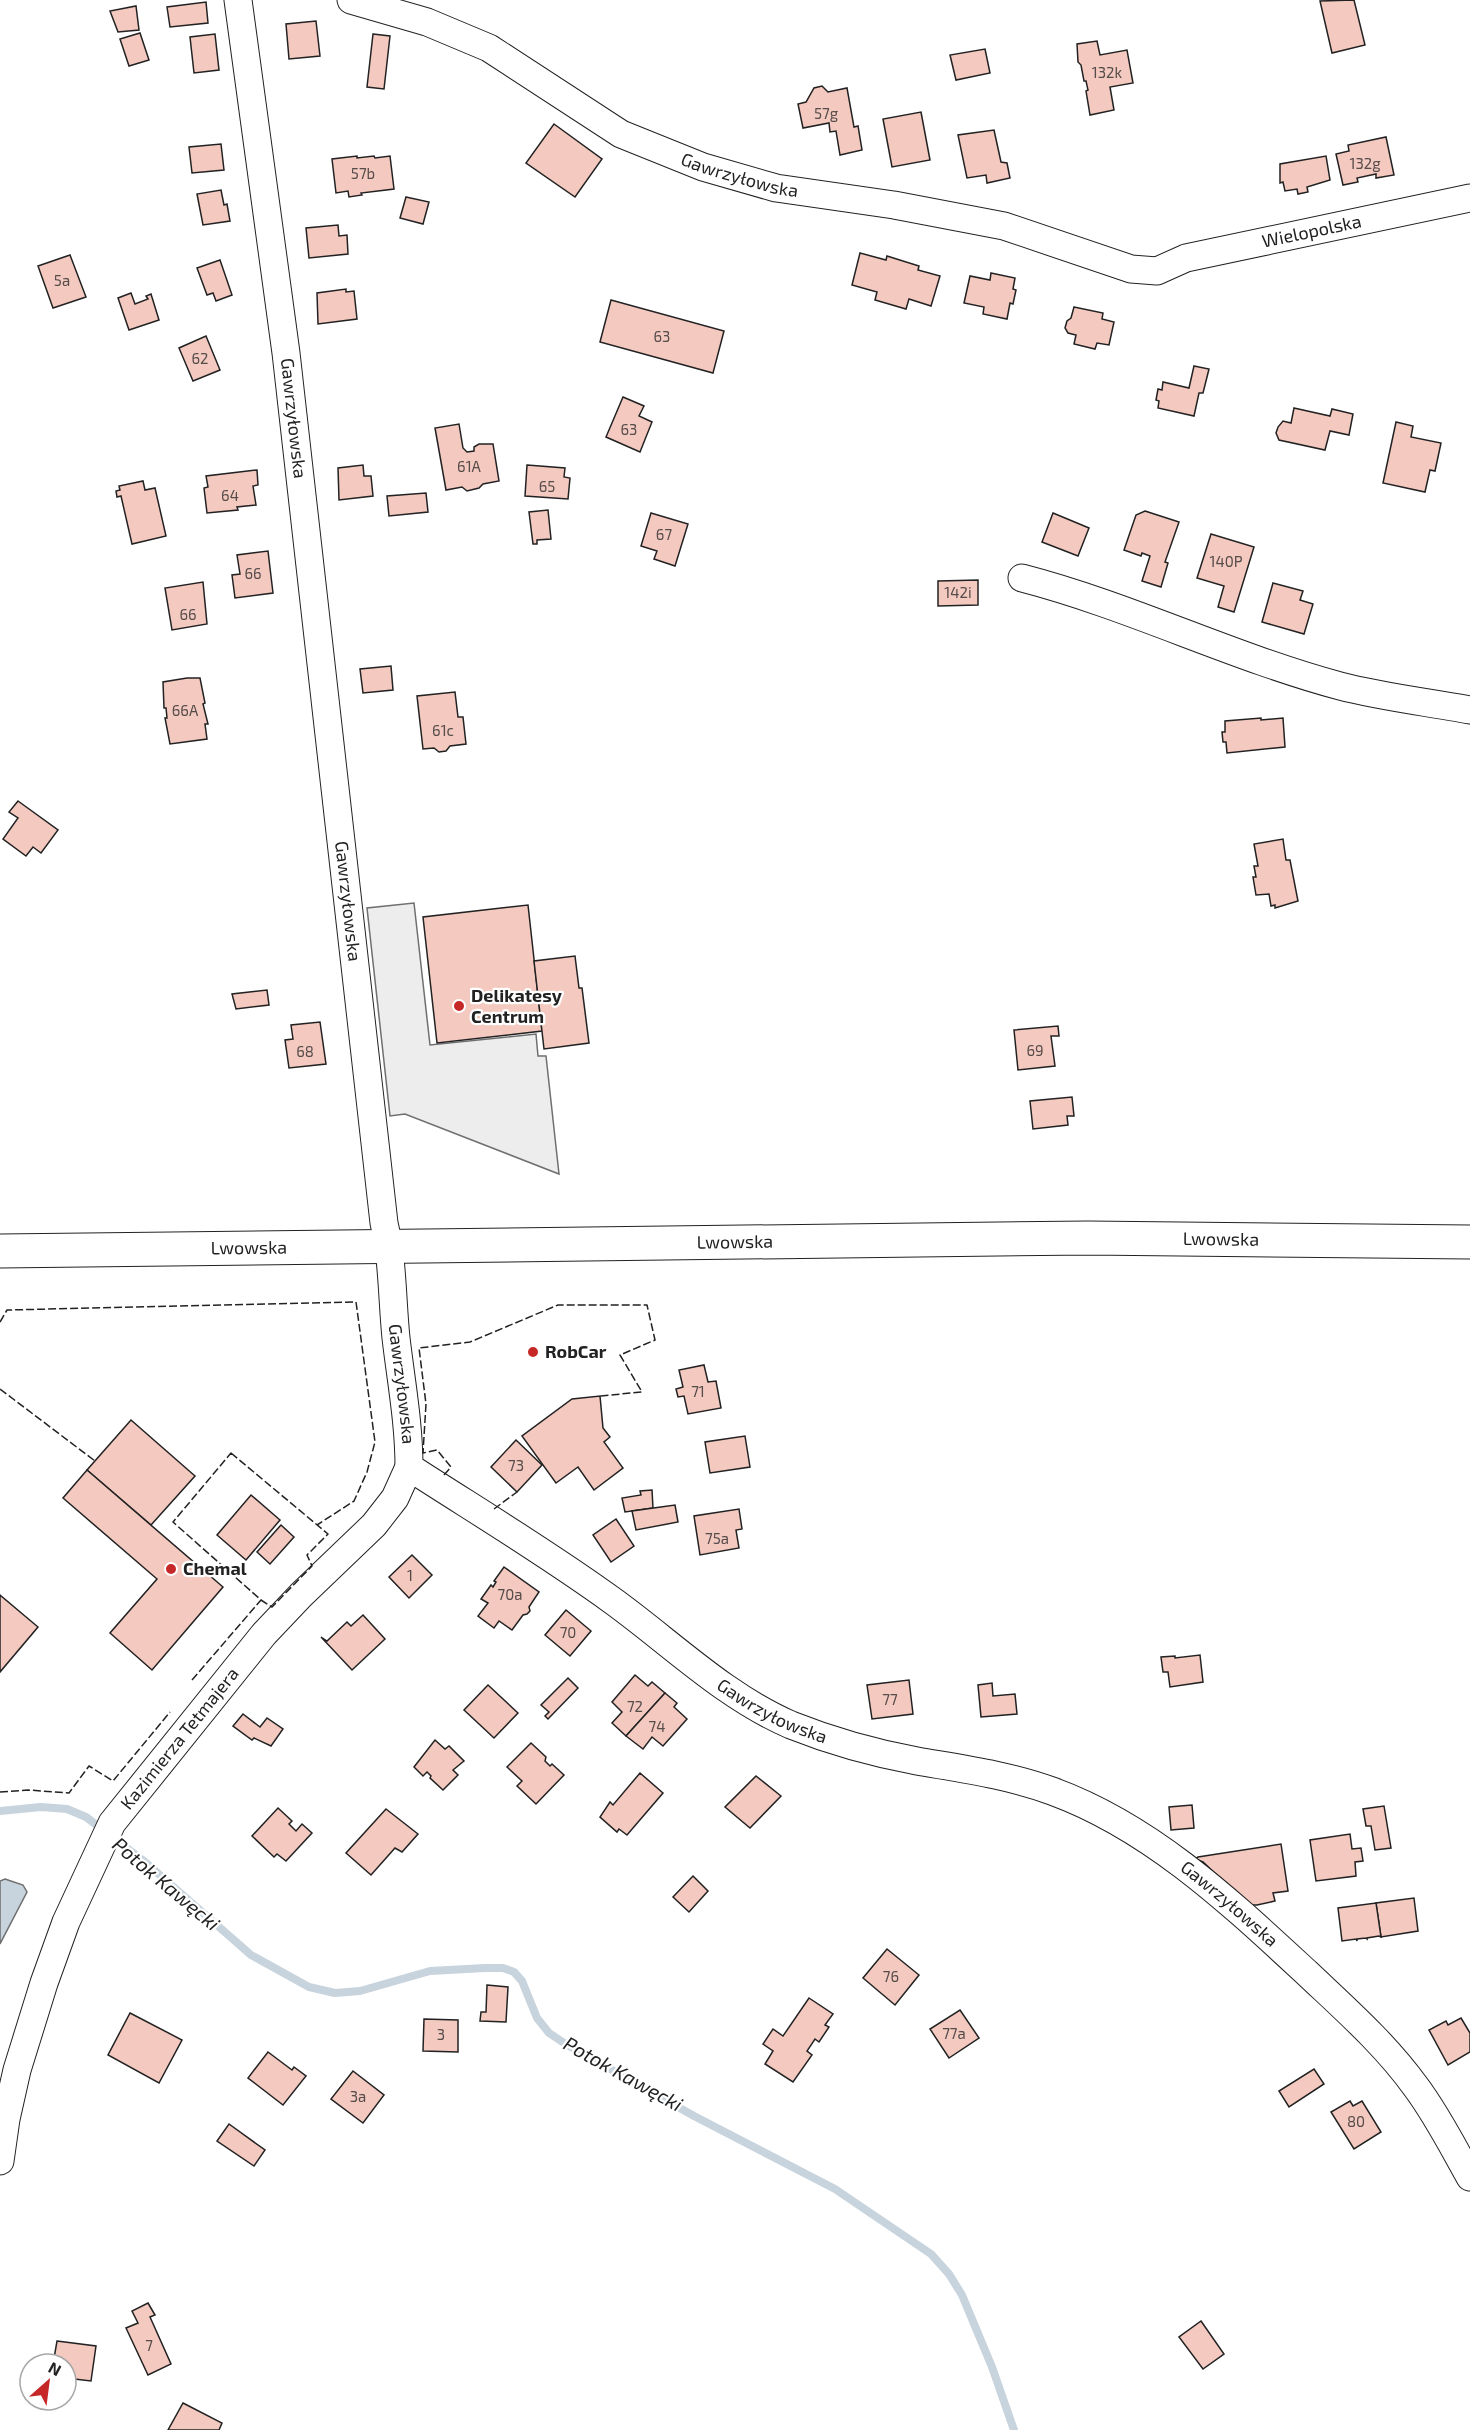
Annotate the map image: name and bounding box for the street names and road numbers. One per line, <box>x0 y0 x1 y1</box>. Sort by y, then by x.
street label: Gawrzyłowska <box>678 147 800 201</box>
street label: Wielopolska <box>1260 209 1363 252</box>
street label: Gawrzyłowska <box>277 357 312 480</box>
street label: Gawrzyłowska <box>331 840 366 963</box>
street label: Lwowska <box>1183 1227 1259 1250</box>
street label: Lwowska <box>697 1230 773 1253</box>
street label: Lwowska <box>211 1236 287 1258</box>
street label: Gawrzyłowska <box>385 1323 420 1445</box>
street label: Kazimierza Tetmajera <box>115 1663 243 1813</box>
street label: Gawrzyłowska <box>713 1673 830 1747</box>
street label: Gawrzyłowska <box>1177 1856 1283 1951</box>

